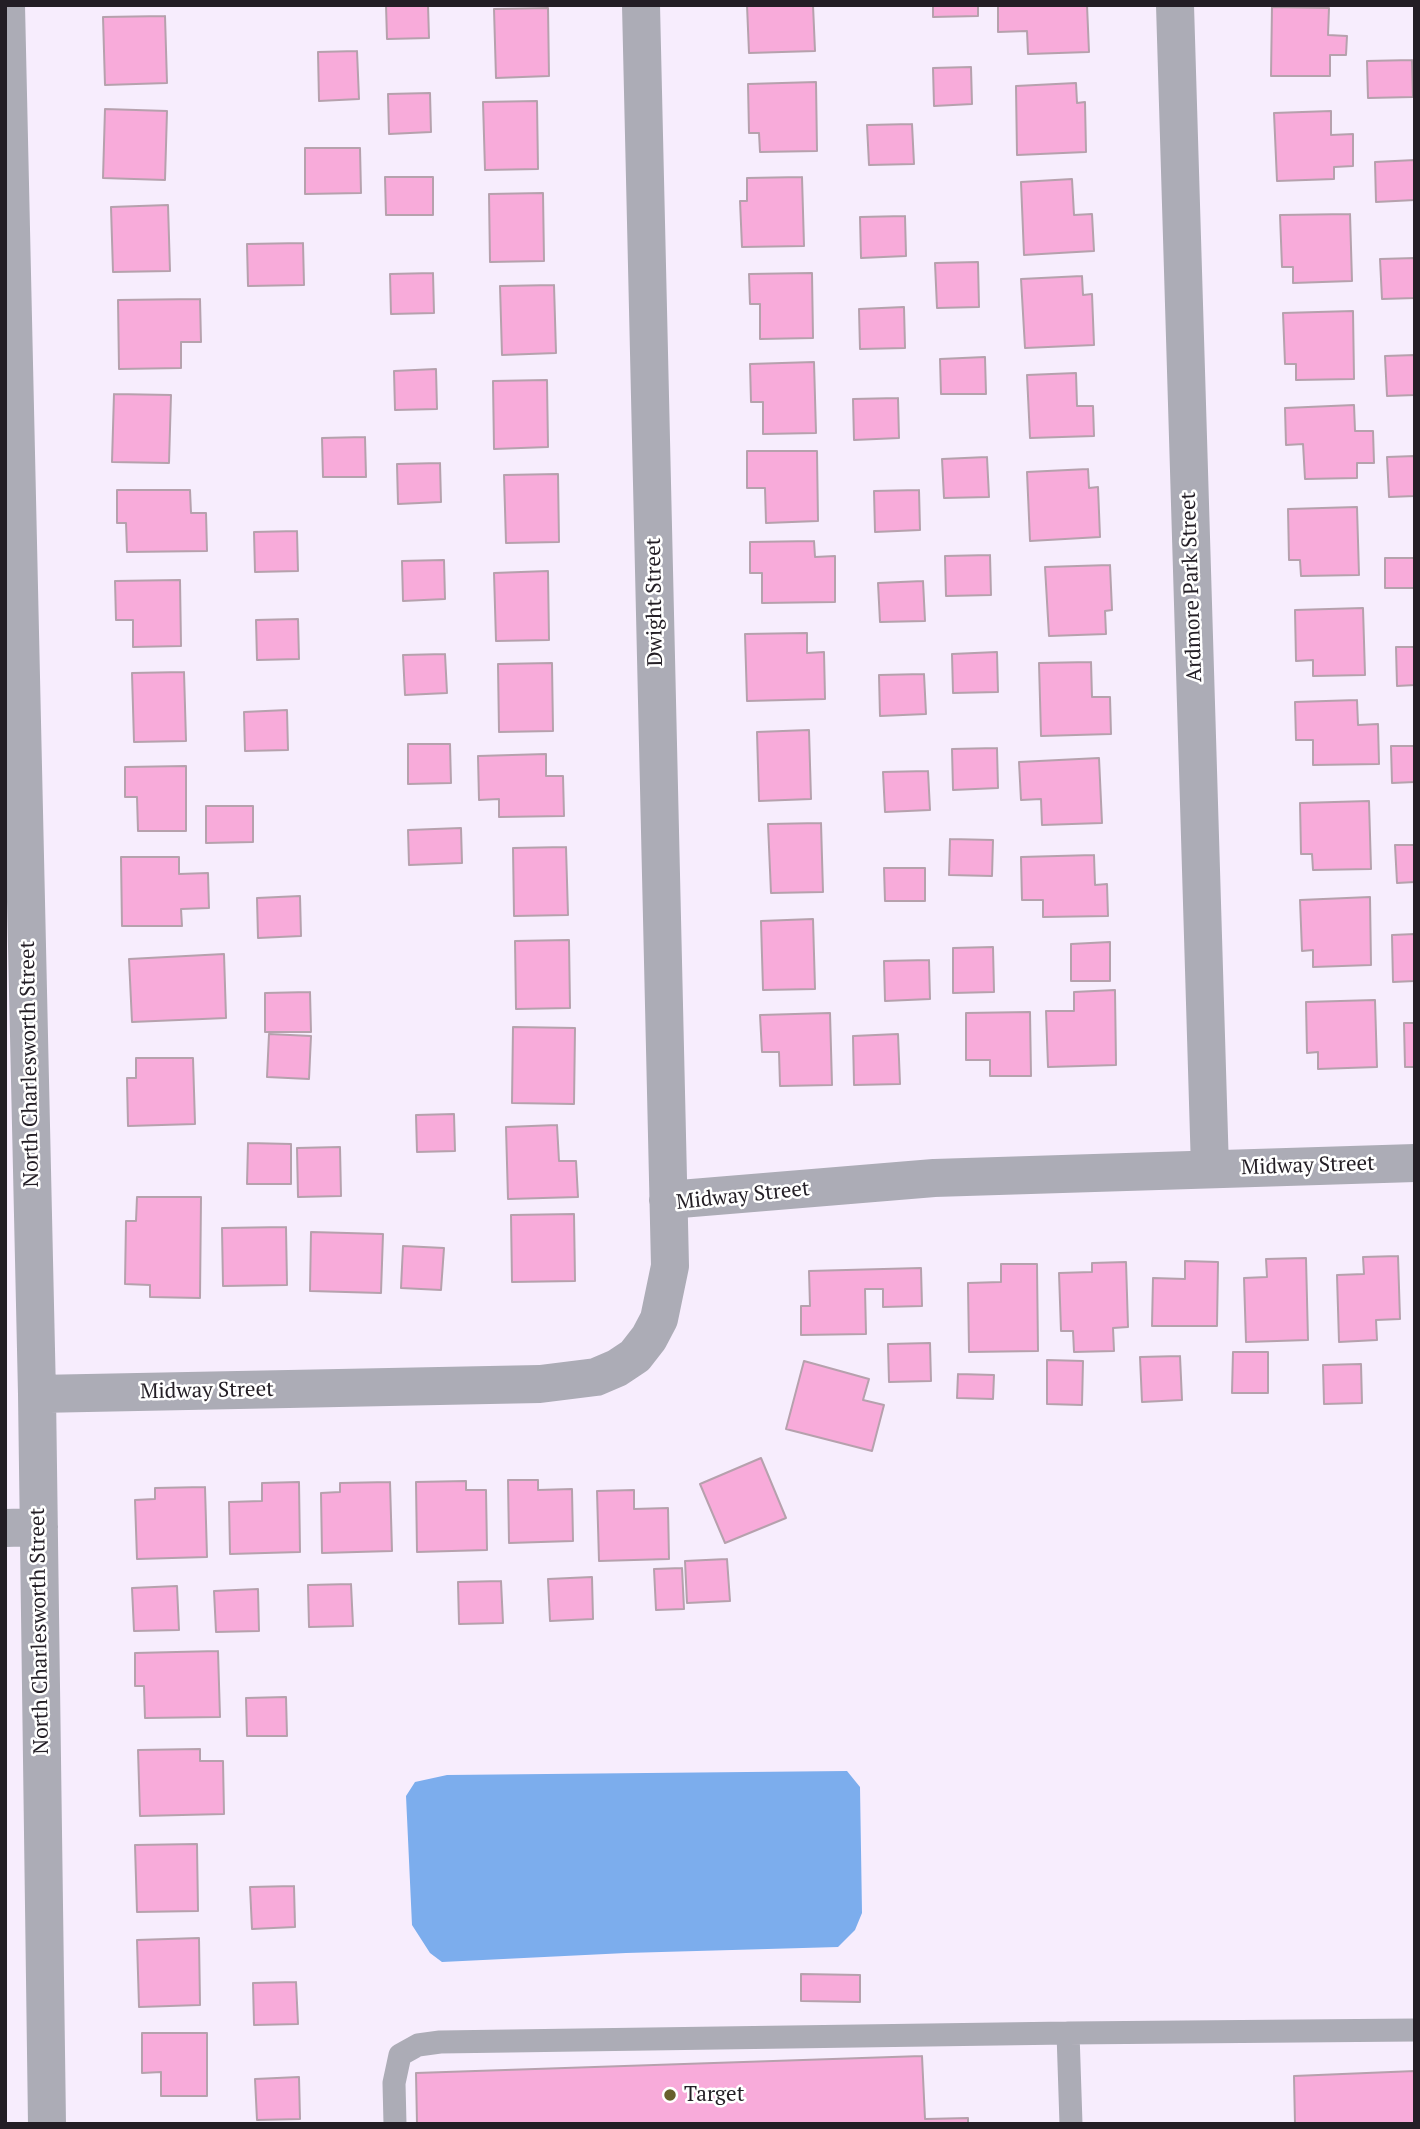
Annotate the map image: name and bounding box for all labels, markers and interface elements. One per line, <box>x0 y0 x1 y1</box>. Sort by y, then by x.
street label: Ardmore Park Street <box>1176 491 1208 683</box>
street label: Dwight Street <box>641 537 669 667</box>
street label: North Charlesworth Street <box>15 940 45 1188</box>
street label: Midway Street <box>1241 1151 1375 1181</box>
street label: Midway Street <box>675 1176 811 1216</box>
street label: Midway Street <box>140 1377 274 1405</box>
street label: North Charlesworth Street <box>25 1507 55 1755</box>
place label: Target <box>684 2082 744 2108</box>
marker: Target <box>662 2087 678 2103</box>

